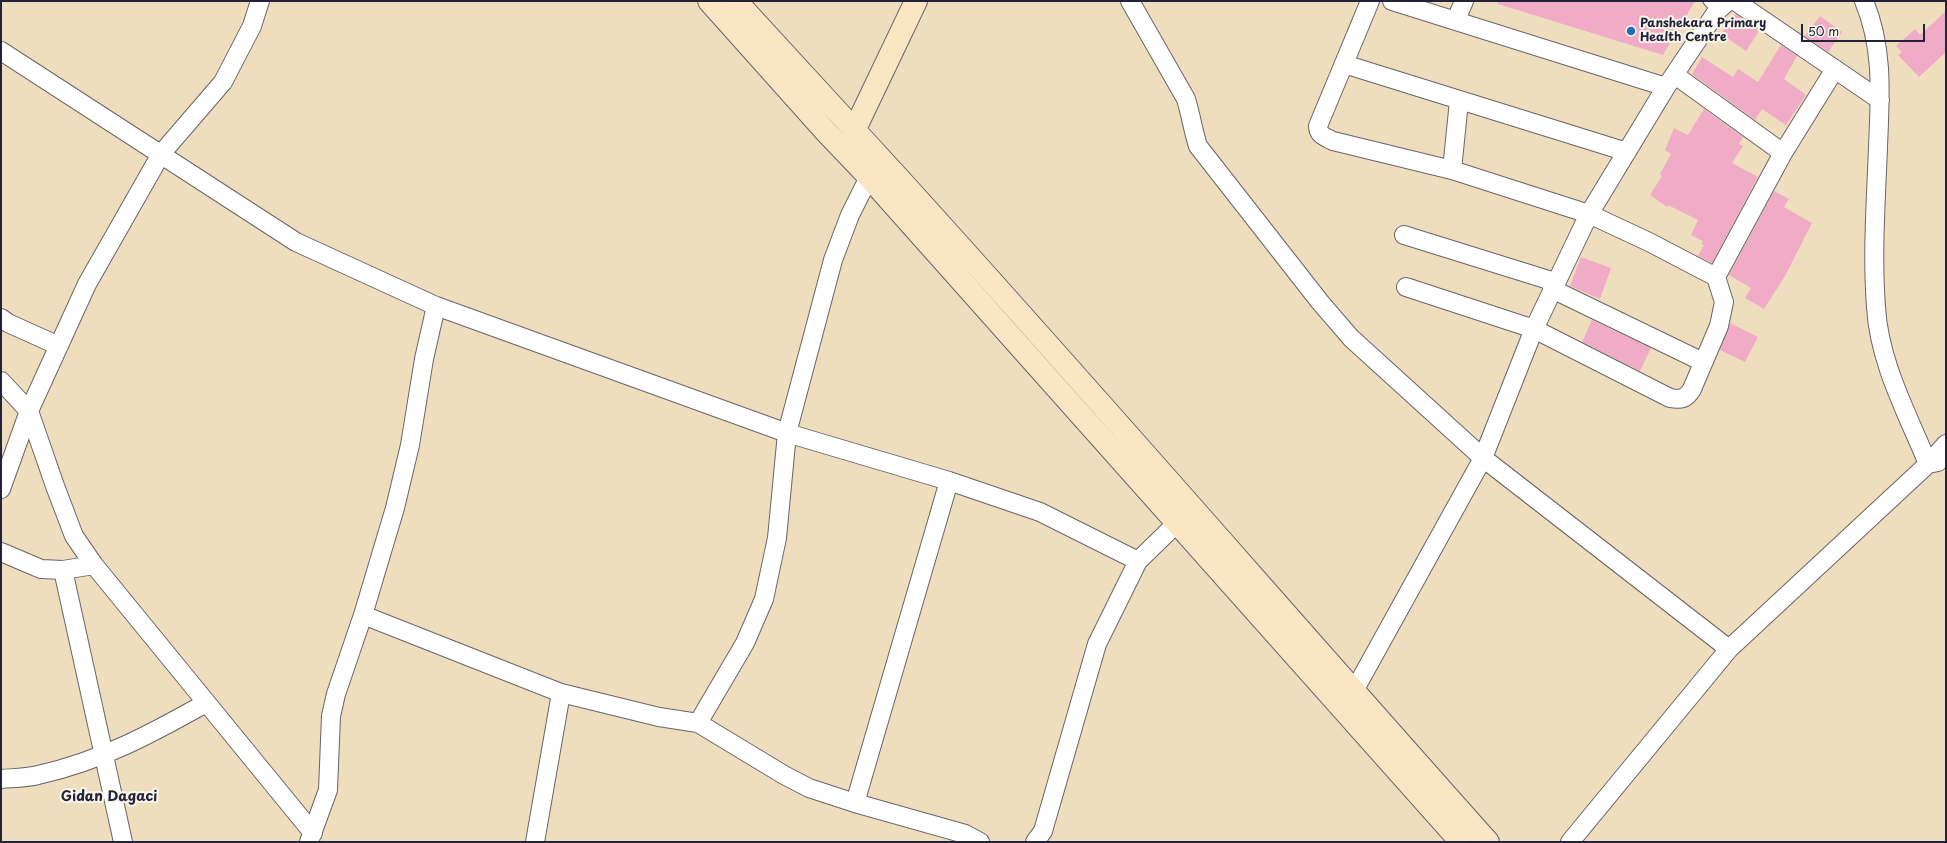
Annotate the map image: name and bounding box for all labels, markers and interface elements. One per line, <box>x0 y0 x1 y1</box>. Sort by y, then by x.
scale bar <box>1803 16 1927 42</box>
place label: Panshekara Primary Health Centre <box>1640 17 1766 45</box>
text: 50 m <box>1808 22 1839 40</box>
marker: Panshekara Primary Health Centre <box>1625 25 1637 37</box>
district label: Gidan Dagaci <box>61 789 157 805</box>

